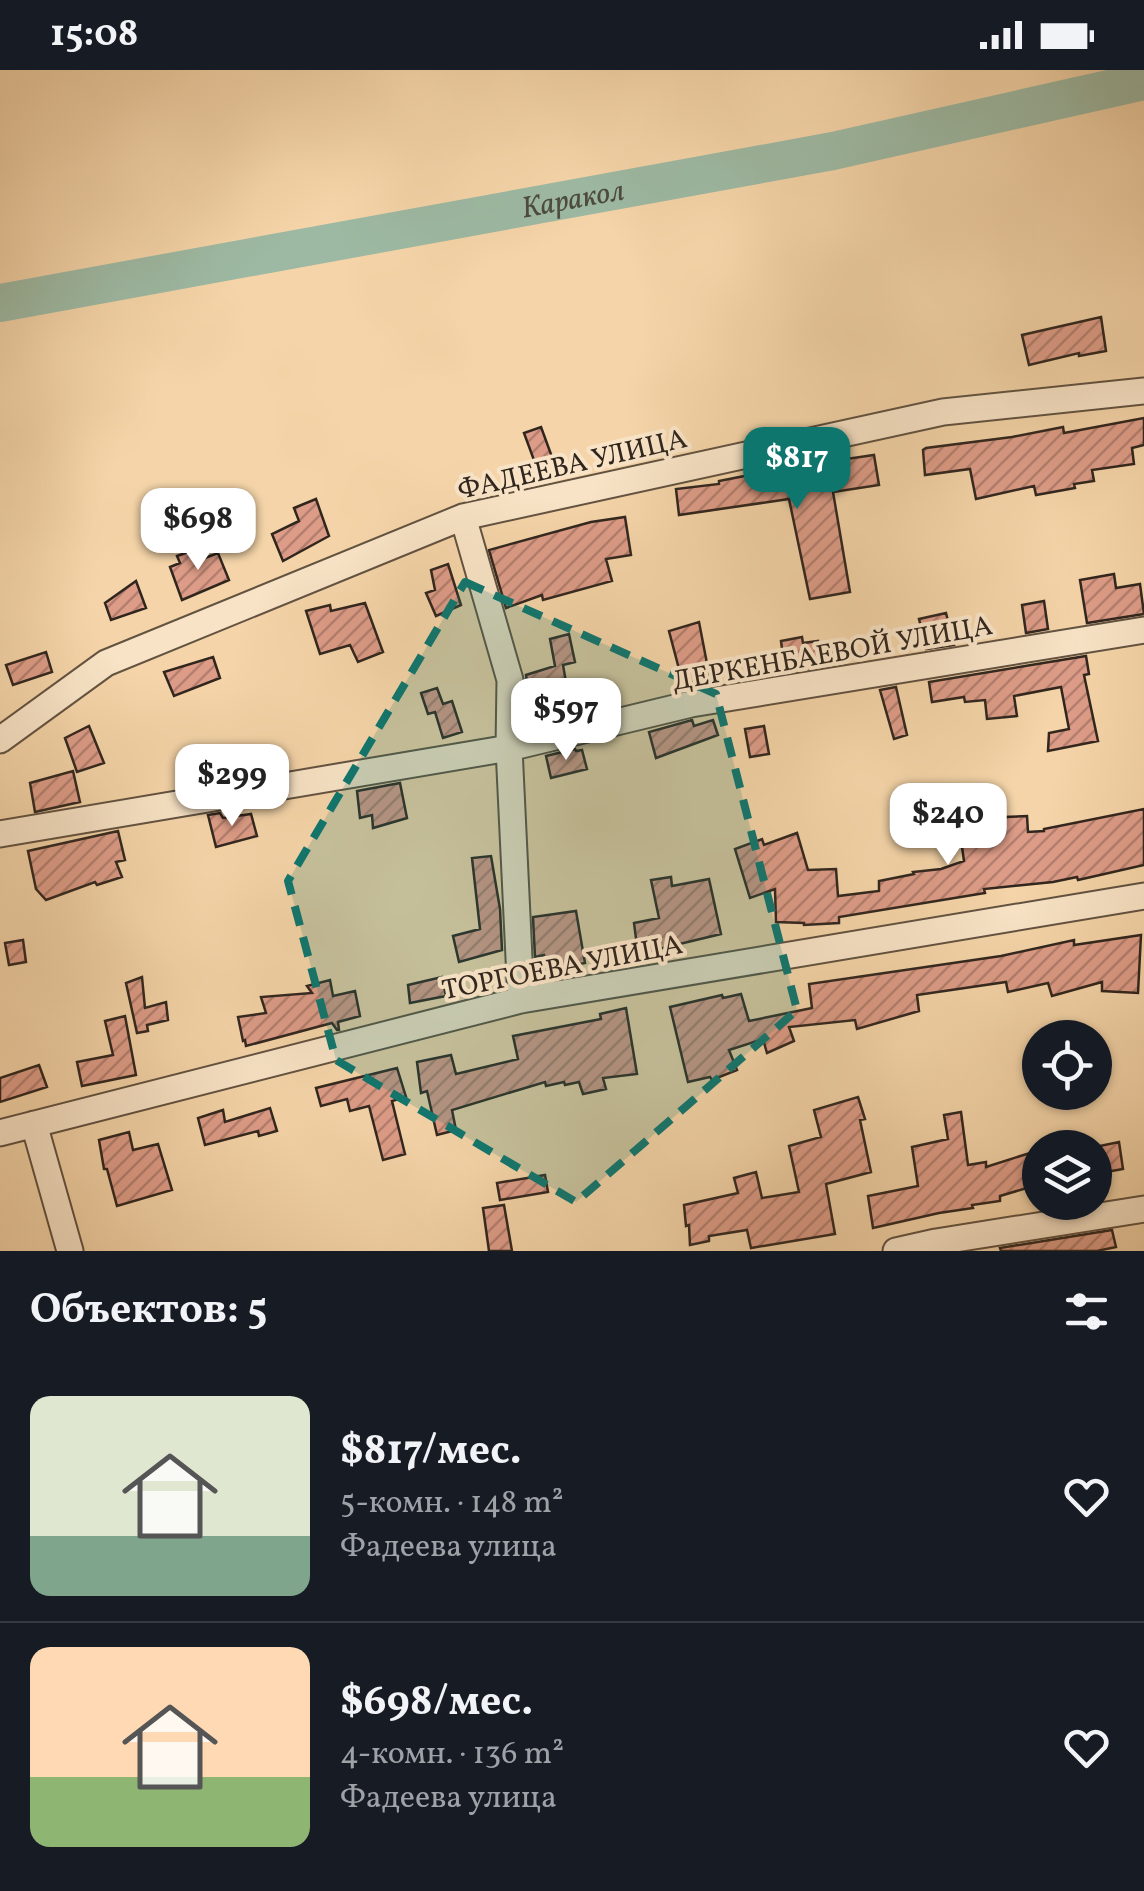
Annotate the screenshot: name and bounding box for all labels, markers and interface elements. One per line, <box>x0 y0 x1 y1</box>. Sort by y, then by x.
text: 15:08 <box>50 9 138 62</box>
water label: Каракол <box>518 171 628 230</box>
street label: ФАДЕЕВА УЛИЦА <box>454 420 691 511</box>
pin: $817 <box>738 427 856 512</box>
text: $817 <box>765 437 829 481</box>
pin: $698 <box>139 488 257 573</box>
text: $698 <box>163 498 233 542</box>
street label: ДЕРКЕНБАЕВОЙ УЛИЦА <box>669 607 996 702</box>
pin: $597 <box>507 678 625 763</box>
text: $597 <box>533 688 599 732</box>
pin: $299 <box>173 744 291 829</box>
text: $299 <box>197 754 267 798</box>
pin: $240 <box>889 783 1007 868</box>
text: $240 <box>912 793 984 837</box>
street label: ТОРГОЕВА УЛИЦА <box>439 926 686 1011</box>
map controls <box>1022 1020 1112 1220</box>
button: locate <box>1022 1020 1112 1110</box>
button: layers <box>1022 1130 1112 1220</box>
text: Объектов: 5 <box>30 1282 267 1341</box>
icon: filters <box>1059 1284 1114 1339</box>
text: $817/мес. <box>340 1423 522 1482</box>
icon: home <box>110 1436 230 1556</box>
icon: heart <box>1059 1469 1114 1524</box>
text: 5-комн. · 148 m² <box>340 1482 564 1526</box>
text: Фадеева улица <box>340 1526 557 1570</box>
text: $698/мес. <box>340 1674 533 1733</box>
icon: home <box>110 1687 230 1807</box>
icon: heart <box>1059 1720 1114 1775</box>
text: 4-комн. · 136 m² <box>340 1733 564 1777</box>
text: Фадеева улица <box>340 1777 557 1821</box>

